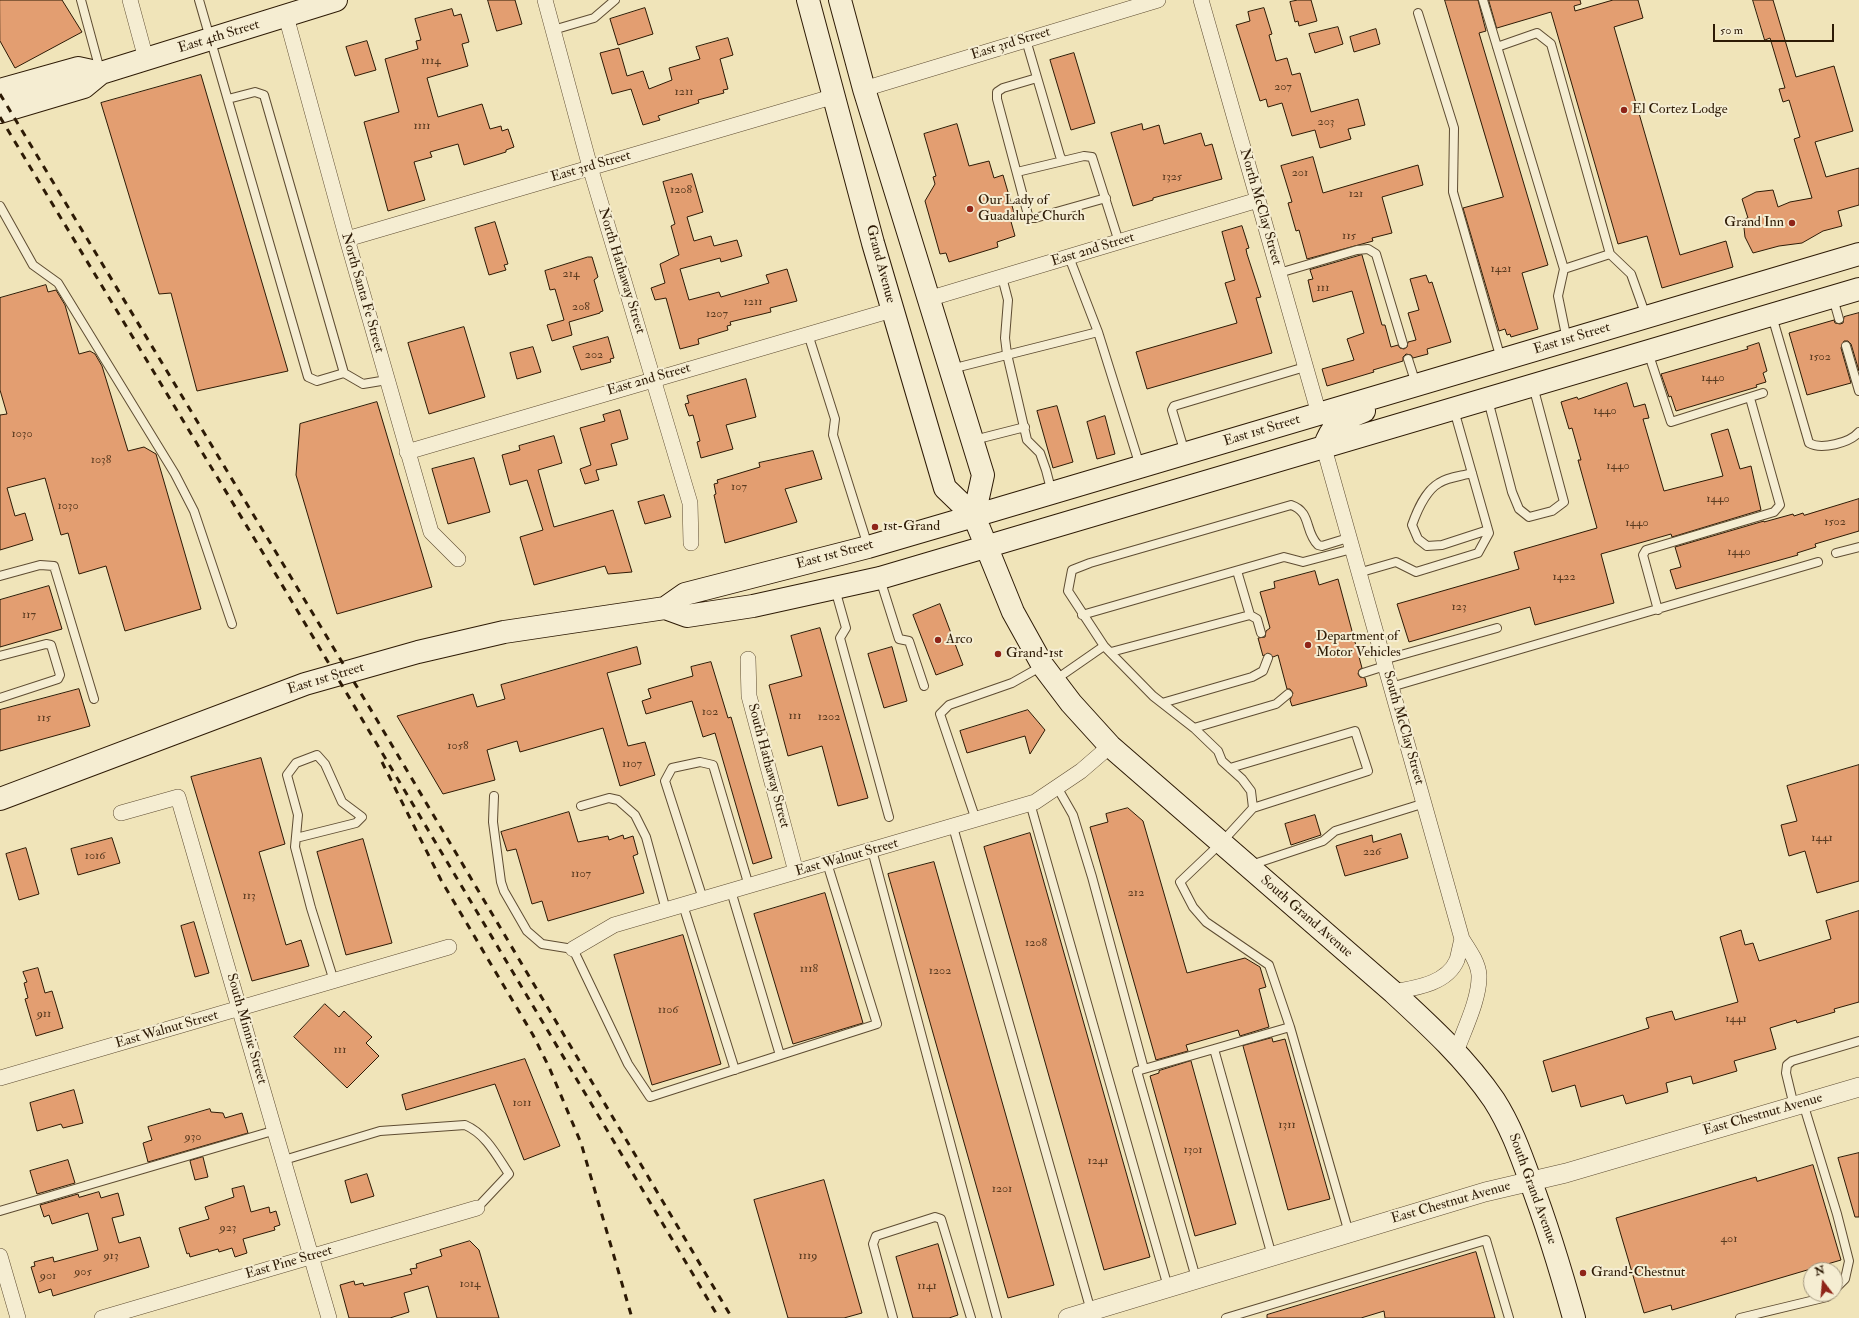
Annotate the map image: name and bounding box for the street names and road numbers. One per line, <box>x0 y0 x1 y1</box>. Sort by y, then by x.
street label: East 4th Street <box>176 17 262 57</box>
street label: East 3rd Street <box>969 24 1053 64</box>
street label: North McClay Street <box>1235 147 1285 267</box>
street label: East 3rd Street <box>549 148 633 186</box>
street label: North Hathaway Street <box>594 206 648 336</box>
street label: Grand Avenue <box>861 223 899 305</box>
street label: East 2nd Street <box>1049 229 1137 271</box>
street label: North Santa Fe Street <box>337 231 387 355</box>
street label: East 1st Street <box>1532 319 1612 359</box>
street label: East 2nd Street <box>605 360 693 400</box>
street label: East 1st Street <box>1222 411 1302 451</box>
street label: East 1st Street <box>795 537 875 573</box>
street label: East 1st Street <box>286 659 366 699</box>
street label: South McClay Street <box>1379 669 1427 787</box>
street label: South Hathaway Street <box>743 702 793 830</box>
street label: East Walnut Street <box>794 835 900 881</box>
street label: South Grand Avenue <box>1256 872 1356 962</box>
street label: South Minnie Street <box>222 972 270 1086</box>
street label: East Walnut Street <box>114 1007 220 1053</box>
street label: East Chestnut Avenue <box>1701 1090 1825 1140</box>
street label: South Grand Avenue <box>1504 1131 1560 1247</box>
street label: East Chestnut Avenue <box>1389 1178 1513 1228</box>
street label: East Pine Street <box>244 1243 334 1283</box>

